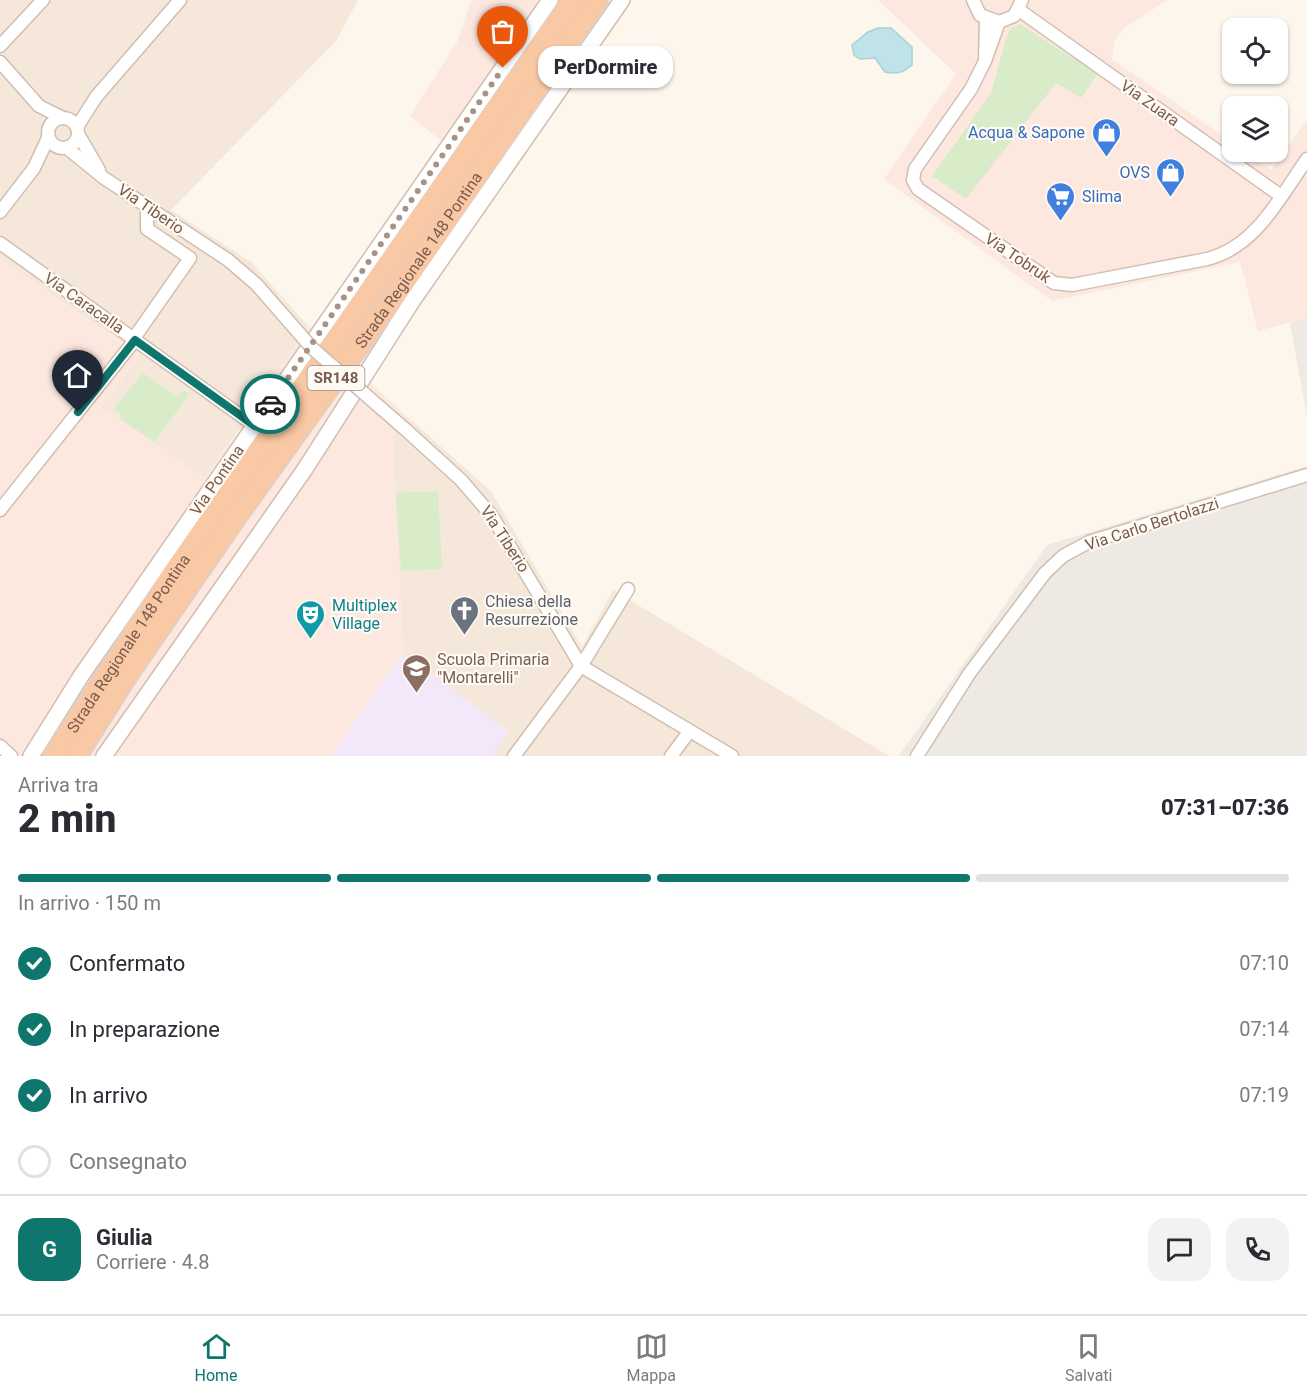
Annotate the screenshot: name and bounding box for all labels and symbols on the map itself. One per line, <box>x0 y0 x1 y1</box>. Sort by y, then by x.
pin <box>477 6 528 68</box>
callout: PerDormire <box>539 47 674 89</box>
street label: Via Zuara <box>1117 76 1183 130</box>
shop icon: Acqua & Sapone <box>1090 116 1122 158</box>
place label: Acqua & Sapone <box>968 123 1085 142</box>
shop icon: OVS <box>1155 156 1187 198</box>
place label: OVS <box>1119 163 1150 182</box>
street label: Strada Regionale 148 Pontina <box>351 168 486 352</box>
street label: Via Tiberio <box>114 180 188 238</box>
supermarket icon: Slima <box>1045 180 1077 222</box>
place label: Slima <box>1082 187 1122 206</box>
street label: Via Tobruk <box>981 229 1055 288</box>
street label: Via Caracalla <box>40 268 128 338</box>
pin <box>52 350 103 412</box>
road number: SR148 <box>308 366 364 390</box>
courier <box>240 374 300 434</box>
street label: Via Pontina <box>186 441 248 519</box>
street label: Via Carlo Bertolazzi <box>1083 493 1221 555</box>
street label: Via Tiberio <box>476 502 534 576</box>
street label: Strada Regionale 148 Pontina <box>62 550 194 736</box>
place label: Chiesa della Resurrezione <box>485 592 578 629</box>
church icon: Chiesa della Resurrezione <box>448 594 480 636</box>
place label: Multiplex Village <box>332 596 397 633</box>
theatre icon: Multiplex Village <box>295 598 327 640</box>
place label: Scuola Primaria "Montarelli" <box>437 650 550 687</box>
school or university icon: Scuola Primaria "Montarelli" <box>400 652 432 694</box>

